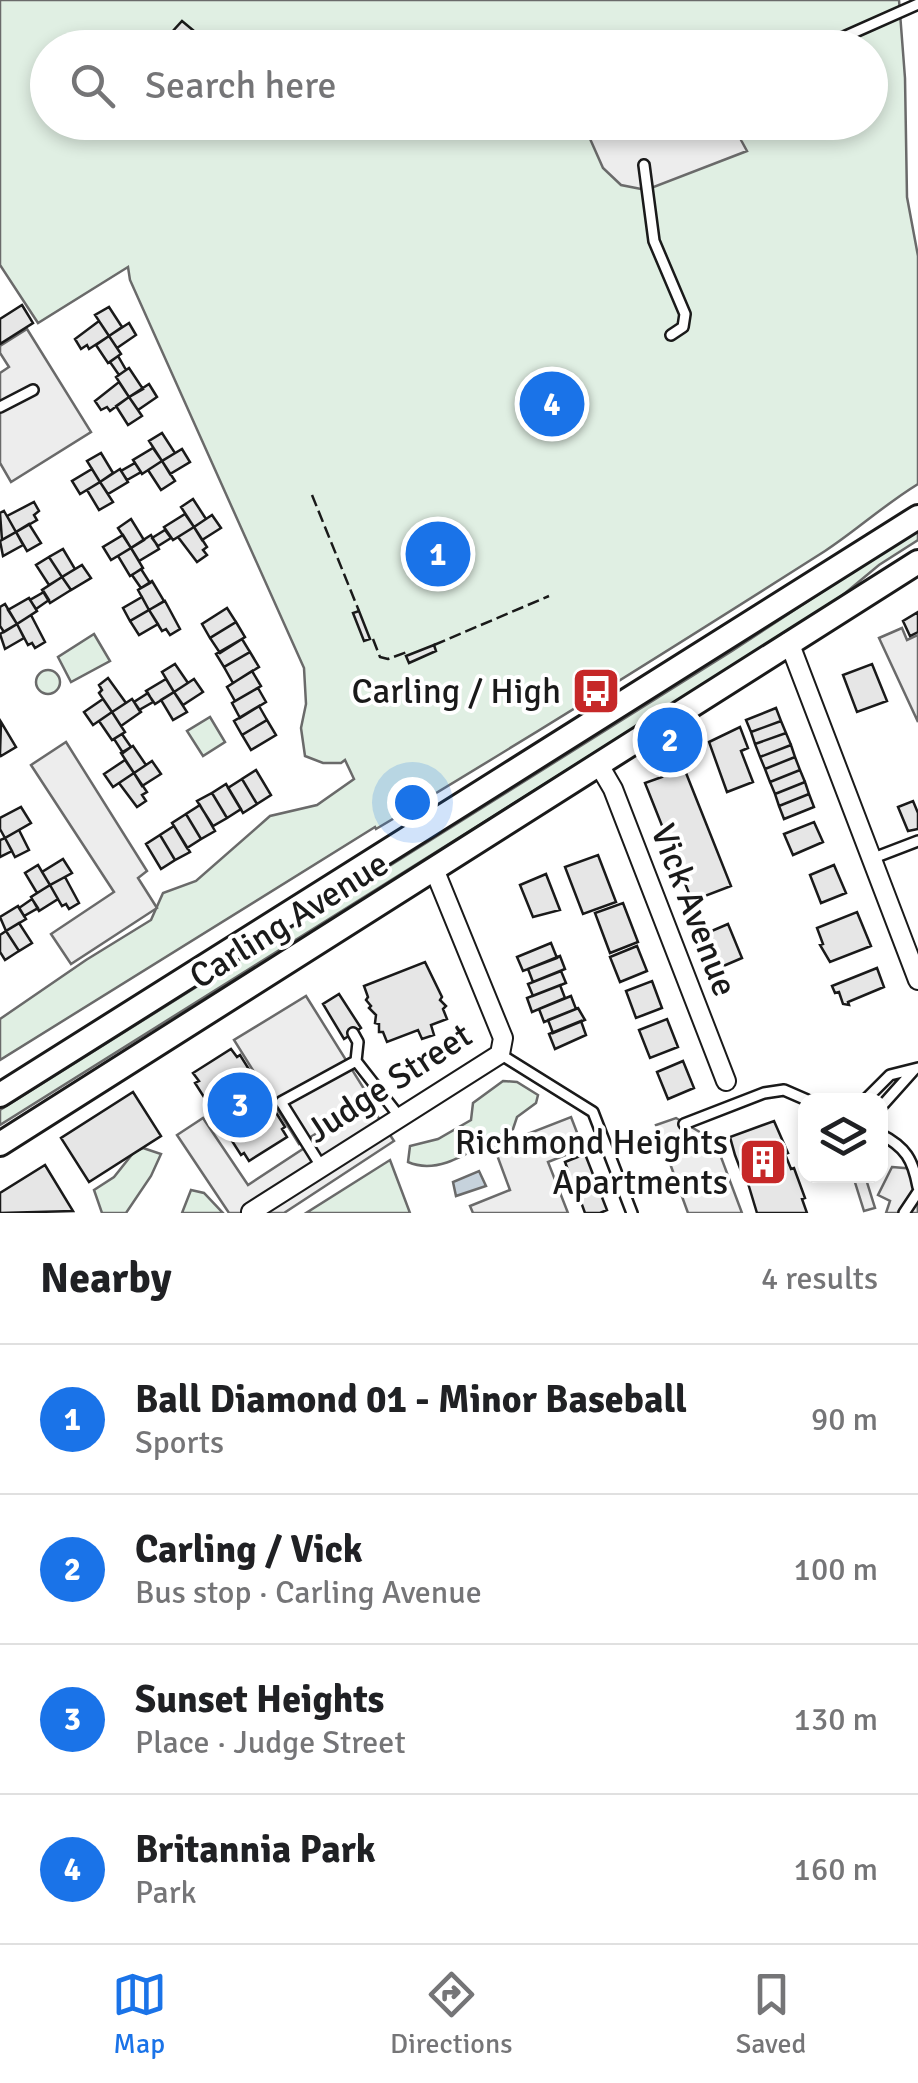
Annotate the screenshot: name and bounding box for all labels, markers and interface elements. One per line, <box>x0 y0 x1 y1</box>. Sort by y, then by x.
search box <box>30 30 888 140</box>
icon: search <box>65 58 120 113</box>
text: Search here <box>145 62 337 109</box>
pin: 4 <box>520 366 584 442</box>
pin: 1 <box>406 516 470 592</box>
bus stop icon: Carling / High <box>570 665 622 717</box>
place label: Carling / High <box>352 670 561 713</box>
pin: 2 <box>638 702 702 778</box>
your location <box>387 777 438 828</box>
street label: Vick Avenue <box>642 818 746 1002</box>
street label: Carling Avenue <box>182 842 396 998</box>
street label: Judge Street <box>298 1014 480 1152</box>
pin: 3 <box>208 1068 272 1142</box>
map controls <box>798 1093 888 1183</box>
button: layers <box>798 1093 888 1183</box>
place label: Richmond Heights Apartments <box>455 1121 728 1204</box>
building icon: Richmond Heights Apartments <box>737 1136 789 1188</box>
text: Nearby <box>40 1253 172 1304</box>
text: 4 results <box>761 1259 878 1298</box>
text: Ball Diamond 01 - Minor Baseball <box>135 1376 687 1423</box>
text: 1 <box>64 1400 81 1439</box>
text: 90 m <box>811 1400 878 1439</box>
text: Sports <box>135 1423 224 1462</box>
text: Carling / Vick <box>135 1526 363 1573</box>
text: 2 <box>64 1550 81 1589</box>
text: 100 m <box>794 1550 878 1589</box>
text: Bus stop · Carling Avenue <box>135 1573 482 1612</box>
text: Sunset Heights <box>135 1676 384 1723</box>
text: 3 <box>64 1700 81 1739</box>
text: 130 m <box>794 1700 878 1739</box>
text: Place · Judge Street <box>135 1723 406 1762</box>
text: Britannia Park <box>135 1826 376 1873</box>
text: 4 <box>64 1850 81 1889</box>
text: 160 m <box>794 1850 878 1889</box>
text: Park <box>135 1873 197 1912</box>
tab: Map <box>112 1967 167 2061</box>
tab: Directions <box>390 1967 512 2061</box>
tab: Saved <box>736 1967 806 2061</box>

